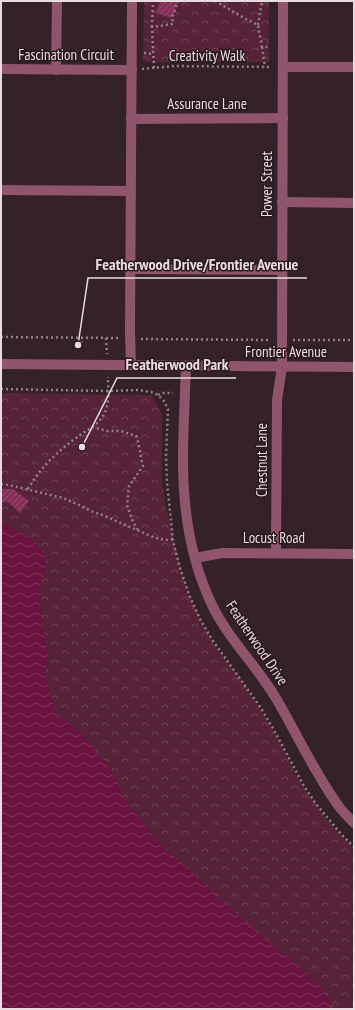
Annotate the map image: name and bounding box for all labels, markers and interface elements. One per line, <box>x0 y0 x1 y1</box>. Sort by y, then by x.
street label: Fascination Circuit <box>18 45 114 64</box>
street label: Creativity Walk <box>169 46 245 65</box>
street label: Assurance Lane <box>167 94 247 113</box>
street label: Power Street <box>257 151 276 217</box>
callout: Featherwood Drive/Frontier Avenue <box>88 250 307 278</box>
text: Featherwood Drive/Frontier Avenue <box>96 254 299 274</box>
street label: Frontier Avenue <box>245 342 327 361</box>
callout: Featherwood Park <box>117 350 236 378</box>
text: Featherwood Park <box>126 354 229 374</box>
street label: Chestnut Lane <box>252 423 271 497</box>
street label: Locust Road <box>243 528 305 547</box>
street label: Featherwood Drive <box>222 597 293 689</box>

